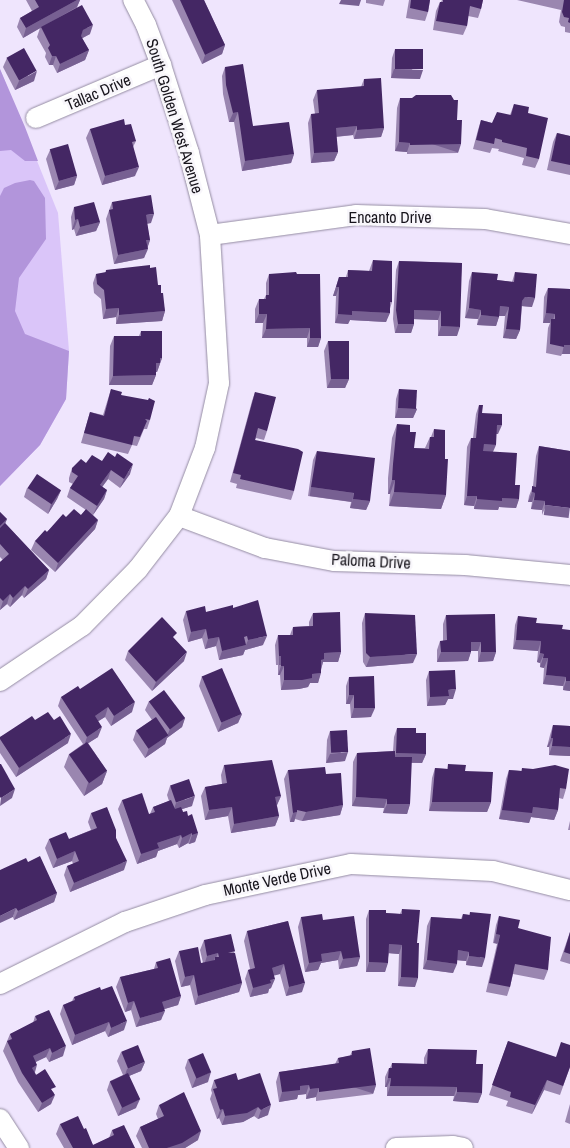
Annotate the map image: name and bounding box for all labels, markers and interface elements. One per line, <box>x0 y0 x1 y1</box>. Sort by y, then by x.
street label: South Golden West Avenue <box>142 36 208 196</box>
street label: Tallac Drive <box>63 70 133 114</box>
street label: Encanto Drive <box>348 207 432 227</box>
street label: Paloma Drive <box>331 549 411 573</box>
street label: Monte Verde Drive <box>222 858 332 900</box>

